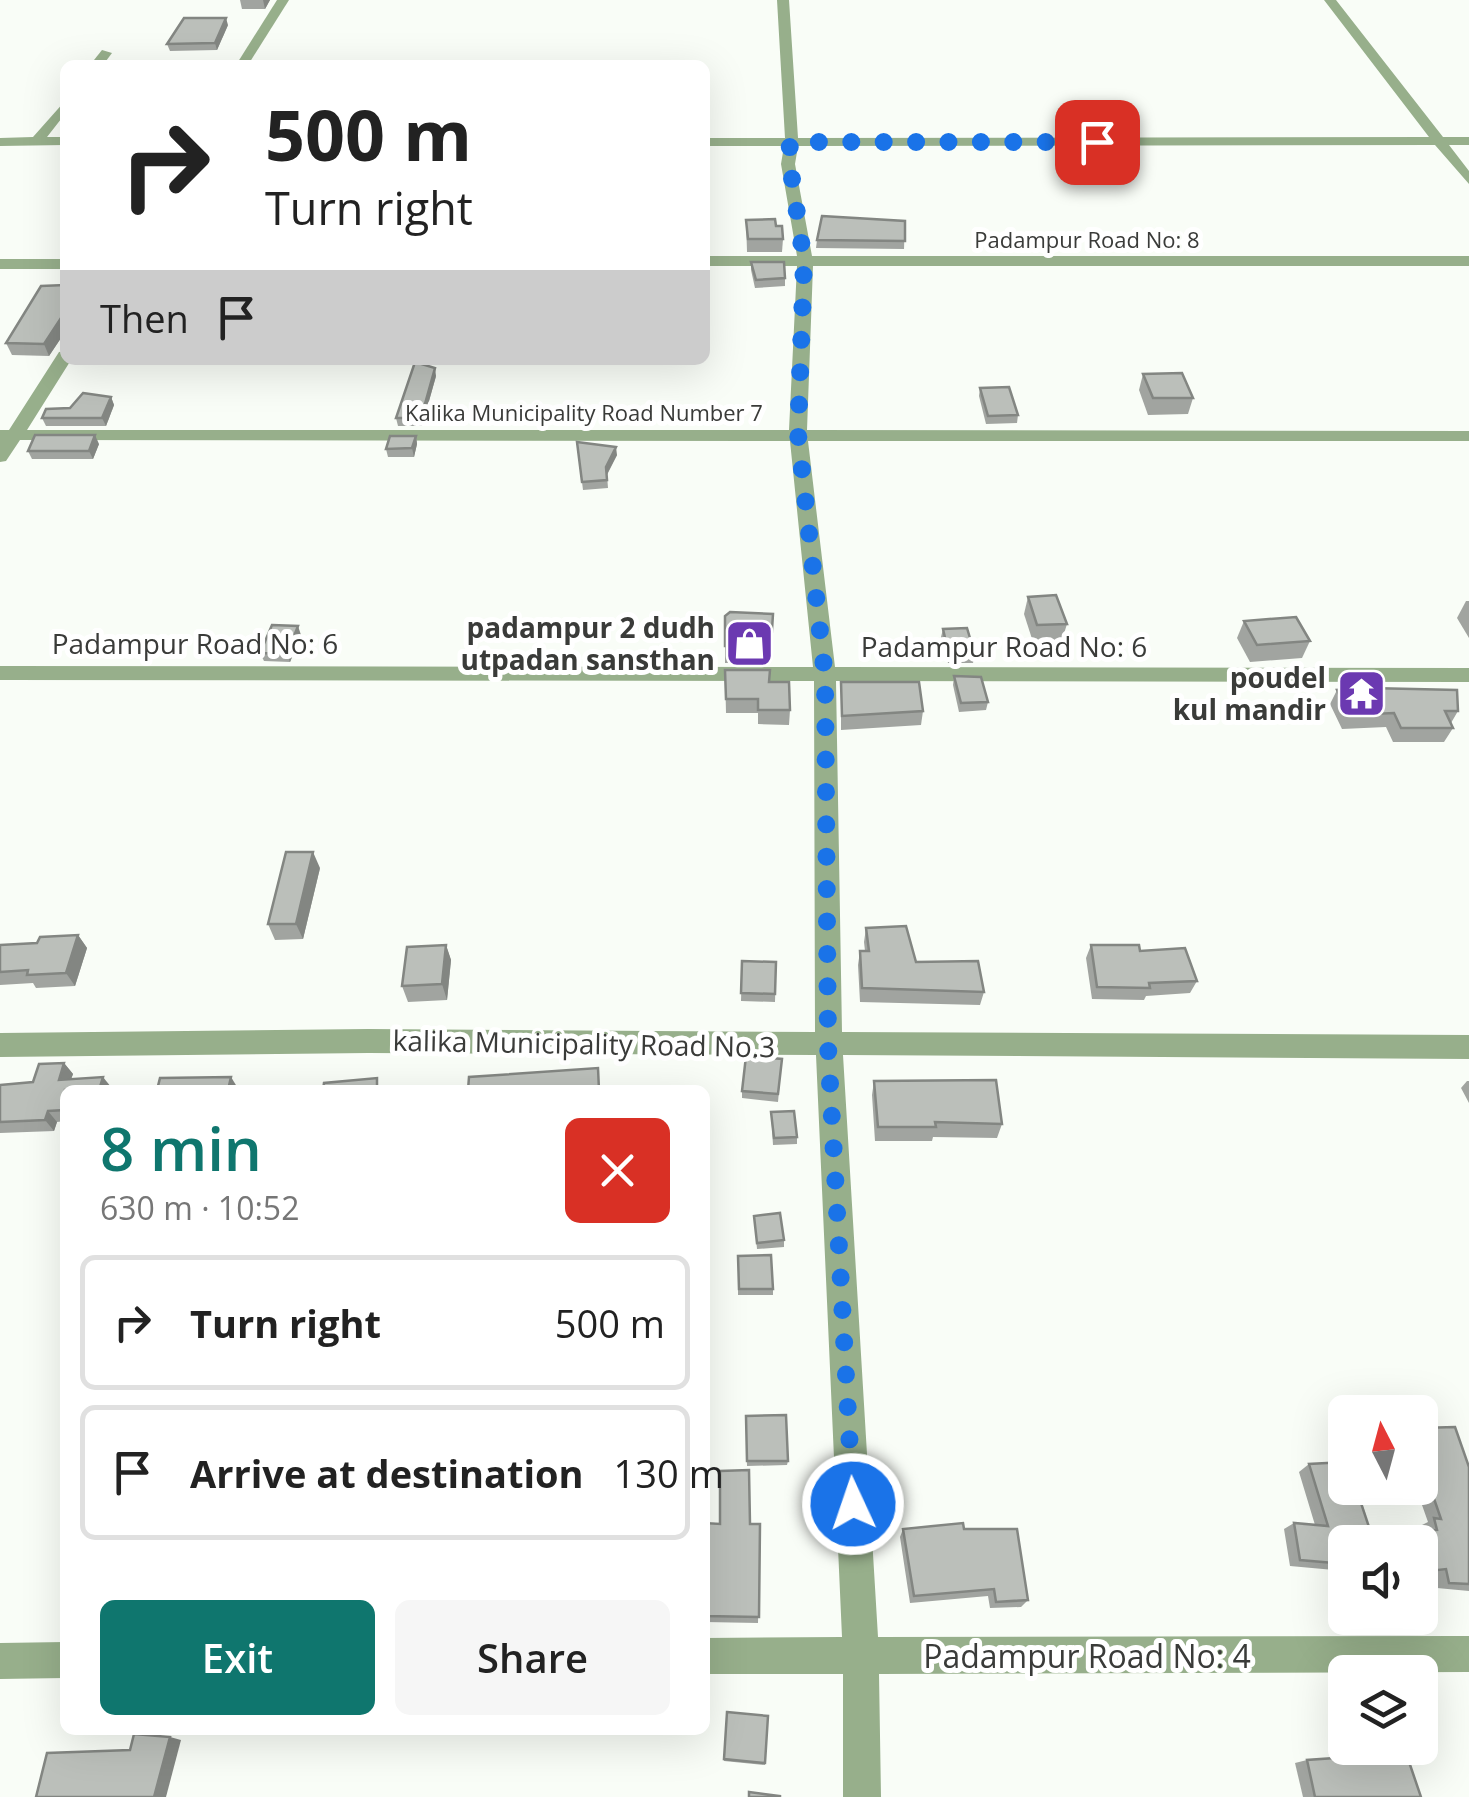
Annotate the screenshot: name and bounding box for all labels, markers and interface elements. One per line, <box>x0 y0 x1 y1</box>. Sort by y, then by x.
text: 500 m <box>265 86 472 182</box>
icon: right <box>100 100 230 230</box>
pin <box>1055 100 1140 185</box>
icon: arrive <box>1070 115 1125 170</box>
text: Turn right <box>265 177 473 238</box>
street label: Padampur Road No: 8 <box>974 224 1200 254</box>
icon: arrive <box>209 290 264 345</box>
text: Then <box>100 292 189 344</box>
street label: Kalika Municipality Road Number 7 <box>405 397 763 427</box>
place label: padampur 2 dudh utpadan sansthan <box>460 608 715 678</box>
shop icon: padampur 2 dudh utpadan sansthan <box>724 617 776 669</box>
street label: Padampur Road No: 6 <box>52 624 338 662</box>
street label: Padampur Road No: 6 <box>861 627 1147 665</box>
place label: poudel kul mandir <box>1173 658 1326 728</box>
temple icon: poudel kul mandir <box>1335 667 1387 719</box>
street label: kalika Municipality Road No.3 <box>392 1021 776 1065</box>
text: 8 min <box>100 1107 262 1189</box>
button: close <box>565 1118 670 1223</box>
text: 630 m · 10:52 <box>100 1186 299 1229</box>
icon: right <box>105 1295 160 1350</box>
text: Turn right <box>190 1297 381 1349</box>
text: 500 m <box>555 1297 665 1349</box>
north arrow <box>1328 1395 1438 1505</box>
map controls <box>1328 1395 1438 1765</box>
icon: arrive <box>105 1445 160 1500</box>
text: Arrive at destination <box>190 1447 584 1499</box>
text: 130 m <box>614 1447 724 1499</box>
position arrow <box>801 1452 905 1556</box>
button: sound <box>1328 1525 1438 1635</box>
button: Exit <box>100 1600 375 1715</box>
button: Share <box>395 1600 670 1715</box>
street label: Padampur Road No: 4 <box>923 1634 1251 1677</box>
button: layers <box>1328 1655 1438 1765</box>

